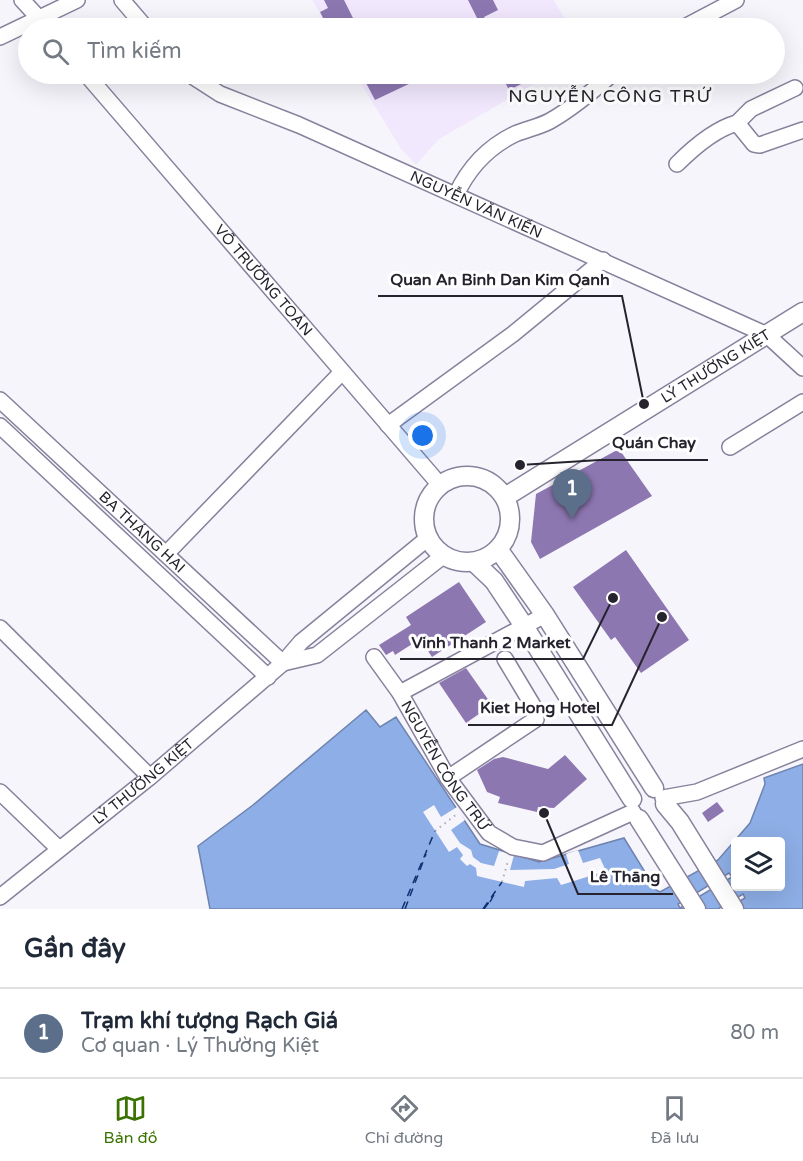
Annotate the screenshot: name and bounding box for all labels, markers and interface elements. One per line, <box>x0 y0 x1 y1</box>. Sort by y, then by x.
search box <box>18 18 785 84</box>
icon: search <box>39 35 72 68</box>
text: Tìm kiếm <box>87 38 182 64</box>
district label: NGUYỄN CÔNG TRỨ <box>508 85 712 107</box>
street label: NGUYỄN VĂN KIẾN <box>407 167 545 242</box>
street label: VÕ TRƯỜNG TOẢN <box>211 221 316 339</box>
callout: Quan An Binh Dan Kim Qanh <box>378 262 622 296</box>
text: Quan An Binh Dan Kim Qanh <box>390 270 610 290</box>
street label: LÝ THƯỜNG KIỆT <box>658 326 774 407</box>
your location <box>408 421 437 450</box>
callout: Quán Chay <box>600 426 708 460</box>
text: Quán Chay <box>612 433 696 453</box>
pin: 1 <box>552 470 592 519</box>
street label: BA THÁNG HAI <box>95 488 189 577</box>
callout: Vinh Thanh 2 Market <box>400 625 583 659</box>
text: Vinh Thanh 2 Market <box>411 633 571 653</box>
callout: Kiet Hong Hotel <box>468 691 612 725</box>
street label: NGUYỄN CÔNG TRỨ <box>397 697 494 835</box>
text: Kiet Hong Hotel <box>480 698 600 718</box>
street label: LÝ THƯỜNG KIỆT <box>89 735 197 828</box>
map controls <box>731 837 785 891</box>
button: layers <box>731 837 785 891</box>
callout: Lê Thāng <box>578 860 673 894</box>
text: Lê Thāng <box>590 867 660 887</box>
text: Gần đây <box>24 933 126 964</box>
text: Trạm khí tượng Rạch Giá <box>81 1008 338 1034</box>
text: 1 <box>37 1021 50 1045</box>
text: 80 m <box>730 1021 779 1045</box>
text: Cơ quan · Lý Thường Kiệt <box>81 1034 319 1058</box>
tab: Bản đồ <box>104 1092 158 1148</box>
tab: Chỉ đường <box>365 1092 443 1148</box>
tab: Đã lưu <box>651 1092 699 1148</box>

